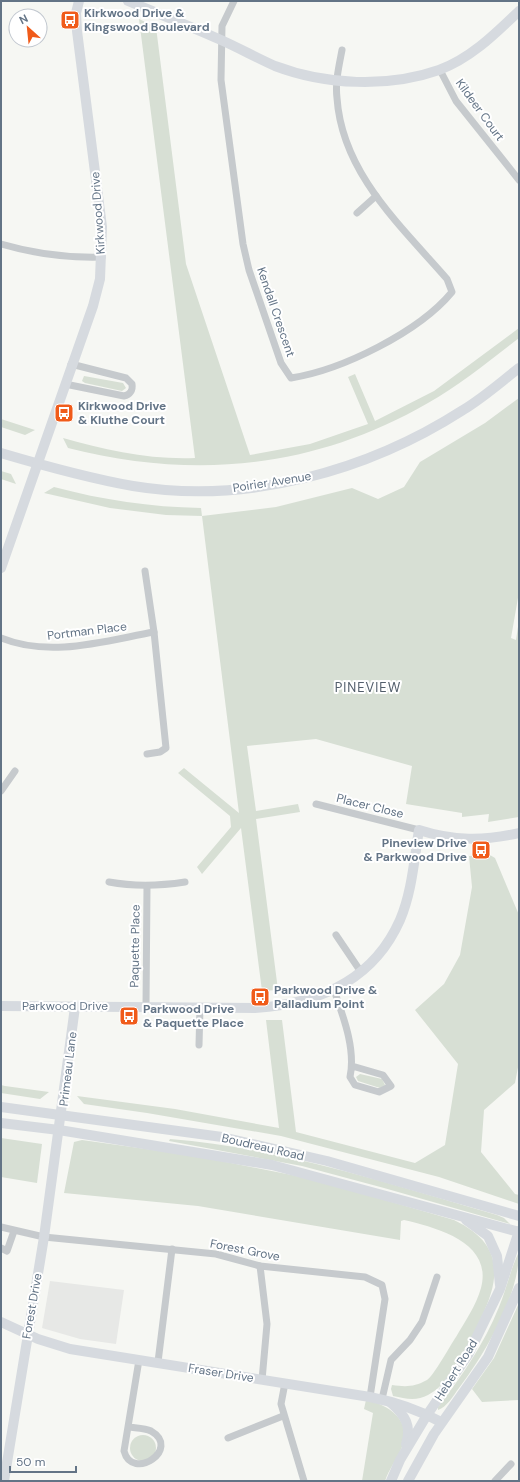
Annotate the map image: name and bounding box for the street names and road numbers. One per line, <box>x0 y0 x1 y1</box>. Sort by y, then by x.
street label: Kildeer Court <box>452 76 508 145</box>
street label: Kirkwood Drive <box>87 171 109 255</box>
street label: Kendall Crescent <box>253 265 299 359</box>
street label: Poirier Avenue <box>232 468 313 496</box>
street label: Portman Place <box>46 618 128 644</box>
street label: Placer Close <box>335 790 405 822</box>
street label: Paquette Place <box>126 904 144 988</box>
street label: Parkwood Drive <box>22 998 108 1014</box>
street label: Primeau Lane <box>55 1031 81 1107</box>
street label: Boudreau Road <box>220 1130 306 1164</box>
street label: Forest Grove <box>209 1235 282 1265</box>
street label: Forest Drive <box>18 1272 46 1340</box>
street label: Hebert Road <box>431 1336 481 1404</box>
street label: Fraser Drive <box>187 1360 255 1386</box>

